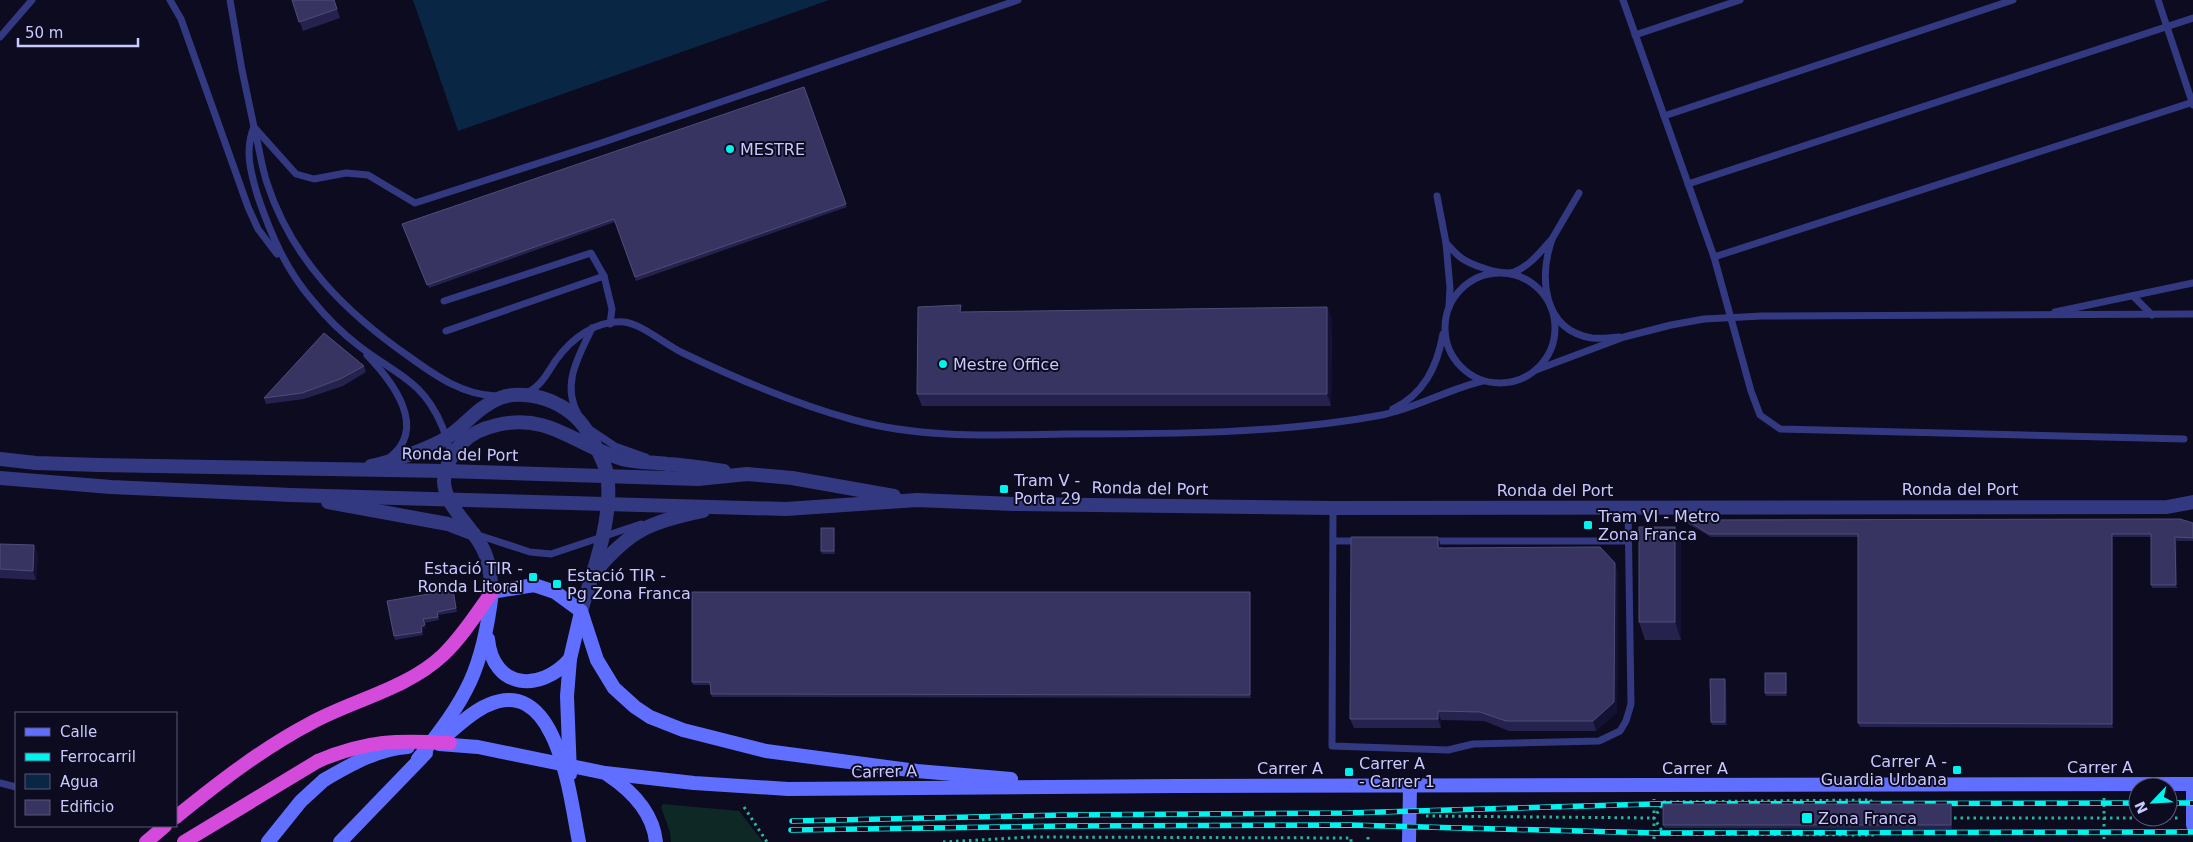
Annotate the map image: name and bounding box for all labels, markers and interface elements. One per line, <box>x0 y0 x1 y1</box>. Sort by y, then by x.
scale bar <box>18 15 138 47</box>
text: 50 m <box>25 24 63 42</box>
place label: MESTRE <box>740 140 805 159</box>
marker: MESTRE <box>724 143 736 155</box>
place label: Mestre Office <box>953 355 1059 374</box>
marker: Mestre Office <box>937 358 949 370</box>
street label: Ronda del Port <box>402 444 518 465</box>
place label: Tram V - Porta 29 <box>1013 471 1081 508</box>
street label: Ronda del Port <box>1092 478 1208 499</box>
street label: Ronda del Port <box>1902 480 2018 499</box>
street label: Ronda del Port <box>1497 481 1613 500</box>
marker: Tram V - Porta 29 <box>998 483 1010 495</box>
place label: Tram VI - Metro Zona Franca <box>1597 507 1720 544</box>
marker: Tram VI - Metro Zona Franca <box>1582 519 1594 531</box>
place label: Estació TIR - Ronda Litoral <box>417 559 523 596</box>
place label: Estació TIR - Pg Zona Franca <box>567 566 691 603</box>
marker: Estació TIR - Ronda Litoral <box>527 571 539 583</box>
marker: Estació TIR - Pg Zona Franca <box>551 578 563 590</box>
legend <box>15 712 178 827</box>
text: Calle <box>60 723 97 741</box>
text: Ferrocarril <box>60 748 136 766</box>
place label: Carrer A - Guardia Urbana <box>1821 752 1947 789</box>
place label: Carrer A - Carrer 1 <box>1359 754 1435 791</box>
street label: Carrer A <box>2067 758 2133 777</box>
street label: Carrer A <box>1257 759 1323 778</box>
street label: Carrer A <box>1662 759 1728 778</box>
street label: Carrer A <box>851 761 917 782</box>
marker: Carrer A - Guardia Urbana <box>1951 764 1963 776</box>
marker: Carrer A - Carrer 1 <box>1343 766 1355 778</box>
text: Agua <box>60 773 98 791</box>
north arrow <box>2128 777 2178 827</box>
text: Edificio <box>60 798 114 816</box>
text: N <box>2131 799 2151 816</box>
place label: Zona Franca <box>1818 809 1917 828</box>
marker: Zona Franca <box>1800 811 1814 825</box>

